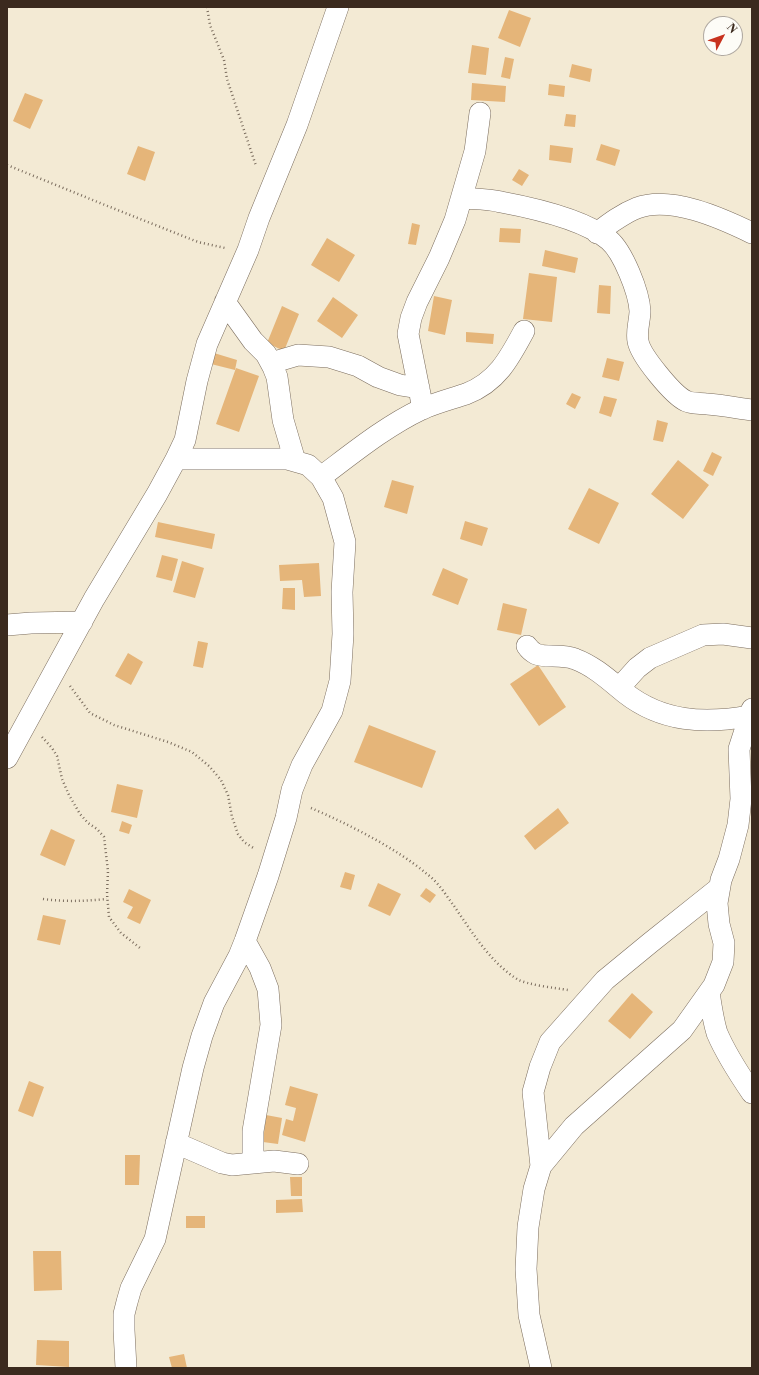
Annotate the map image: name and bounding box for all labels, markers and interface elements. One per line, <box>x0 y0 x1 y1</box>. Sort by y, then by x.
north arrow <box>703 16 743 56</box>
text: N <box>723 21 739 37</box>

